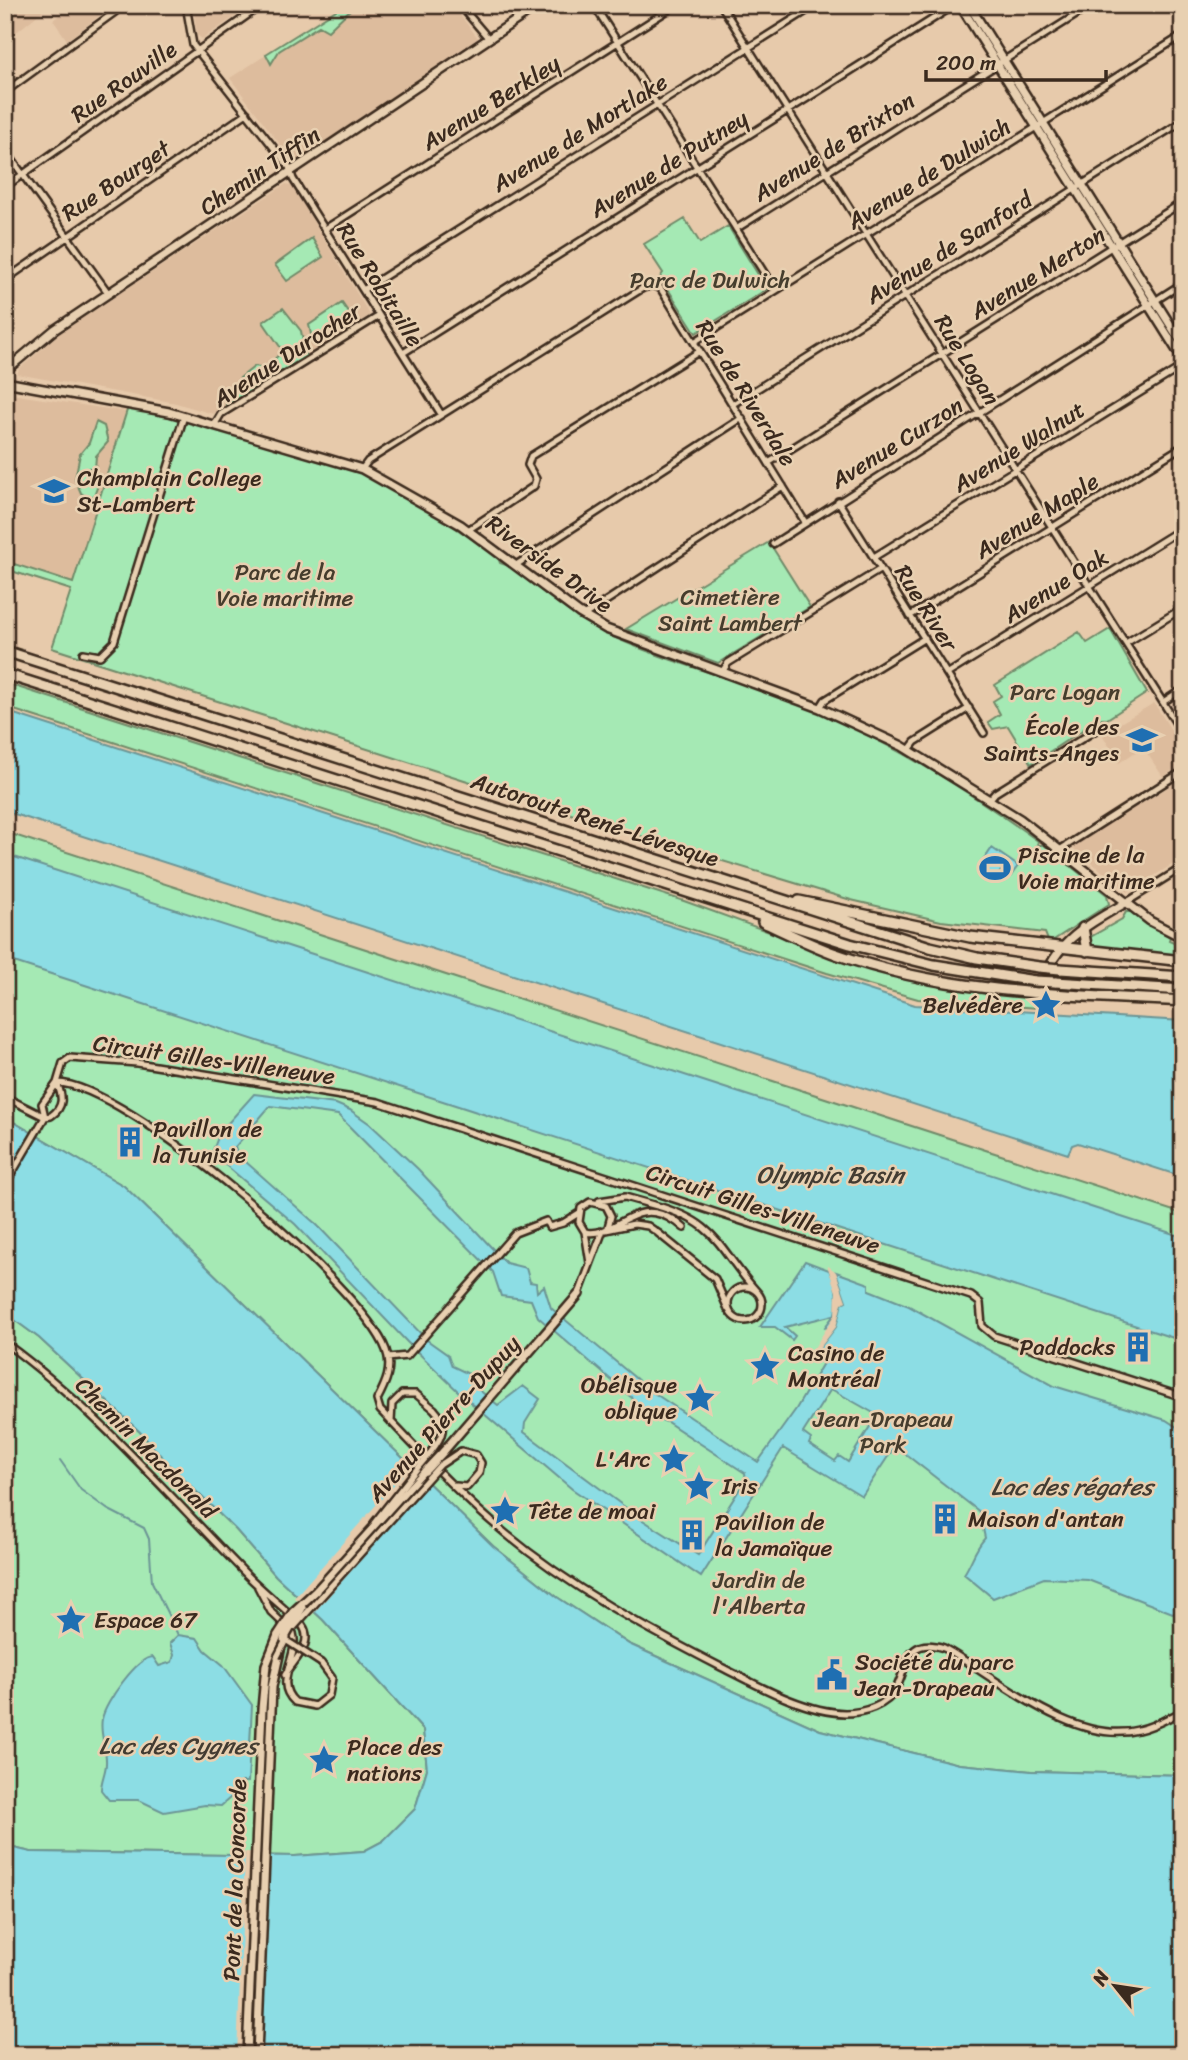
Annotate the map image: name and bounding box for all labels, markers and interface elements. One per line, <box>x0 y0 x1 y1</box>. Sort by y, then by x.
street label: Rue Rouville <box>62 30 186 134</box>
scale bar <box>926 38 1106 82</box>
street label: Avenue Berkley <box>412 44 569 163</box>
text: 200 m <box>936 44 996 82</box>
street label: Avenue de Mortlake <box>483 62 676 204</box>
street label: Avenue de Brixton <box>744 81 923 214</box>
street label: Avenue de Putney <box>581 99 757 230</box>
street label: Avenue de Dulwich <box>838 107 1019 242</box>
street label: Chemin Tiffin <box>191 115 329 227</box>
street label: Rue Bourget <box>53 128 181 233</box>
street label: Avenue de Sanford <box>856 179 1042 316</box>
street label: Rue Robitaille <box>325 214 435 356</box>
street label: Avenue Merton <box>961 215 1114 332</box>
park label: Parc de Dulwich <box>630 260 790 301</box>
street label: Avenue Durocher <box>203 290 371 419</box>
street label: Rue Logan <box>923 306 1011 414</box>
street label: Rue de Riverdale <box>684 311 808 475</box>
street label: Avenue Curzon <box>821 386 972 501</box>
street label: Avenue Walnut <box>944 390 1093 505</box>
place label: Champlain College St-Lambert <box>77 458 261 525</box>
street label: Avenue Maple <box>966 461 1107 571</box>
school or university icon: Champlain College St-Lambert <box>37 474 71 508</box>
street label: Riverside Drive <box>477 504 621 624</box>
street label: Avenue Oak <box>994 537 1117 635</box>
park label: Parc de la Voie maritime <box>217 552 354 619</box>
street label: Rue River <box>883 556 970 661</box>
park label: Cimetière Saint Lambert <box>658 577 804 644</box>
park label: Parc Logan <box>1010 672 1120 713</box>
place label: École des Saints-Anges <box>984 707 1120 774</box>
school or university icon: École des Saints-Anges <box>1125 723 1159 757</box>
street label: Autoroute René-Lévesque <box>465 760 724 879</box>
place label: Piscine de la Voie maritime <box>1018 835 1155 902</box>
sports icon: Piscine de la Voie maritime <box>978 851 1012 885</box>
place label: Belvédère <box>922 985 1023 1026</box>
place icon: Belvédère <box>1029 988 1063 1022</box>
street label: Circuit Gilles-Villeneuve <box>90 1023 338 1097</box>
place label: Pavillon de la Tunisie <box>153 1109 263 1176</box>
building icon: Pavillon de la Tunisie <box>113 1125 147 1159</box>
street label: Circuit Gilles-Villeneuve <box>641 1152 886 1266</box>
water label: Olympic Basin <box>756 1154 907 1196</box>
street label: Avenue Pierre-Dupuy <box>356 1325 531 1513</box>
place label: Paddocks <box>1019 1327 1115 1368</box>
building icon: Paddocks <box>1121 1330 1155 1364</box>
place label: Casino de Montréal <box>788 1333 885 1400</box>
place icon: Casino de Montréal <box>748 1349 782 1383</box>
place label: Obélisque oblique <box>581 1365 677 1432</box>
street label: Chemin Macdonald <box>65 1367 229 1531</box>
place icon: Obélisque oblique <box>683 1381 717 1415</box>
park label: Jean-Drapeau Park <box>812 1399 953 1466</box>
place label: L'Arc <box>596 1439 651 1480</box>
place icon: L'Arc <box>657 1442 691 1476</box>
place label: Iris <box>721 1466 758 1507</box>
water label: Lac des régates <box>991 1466 1156 1508</box>
place icon: Iris <box>682 1469 716 1503</box>
place label: Tête de moai <box>528 1491 656 1532</box>
place icon: Tête de moai <box>488 1494 522 1528</box>
place label: Maison d'antan <box>968 1499 1124 1540</box>
place label: Pavilion de la Jamaïque <box>715 1502 833 1569</box>
building icon: Maison d'antan <box>928 1502 962 1536</box>
building icon: Pavilion de la Jamaïque <box>675 1518 709 1552</box>
park label: Jardin de l'Alberta <box>712 1560 805 1627</box>
place label: Espace 67 <box>94 1600 198 1641</box>
place icon: Espace 67 <box>54 1603 88 1637</box>
place label: Société du parc Jean-Drapeau <box>854 1642 1014 1709</box>
public building icon: Société du parc Jean-Drapeau <box>815 1658 849 1692</box>
water label: Lac des Cygnes <box>99 1725 260 1767</box>
place label: Place des nations <box>347 1727 443 1794</box>
place icon: Place des nations <box>307 1743 341 1777</box>
street label: Pont de la Concorde <box>211 1778 259 1982</box>
north arrow <box>1080 1952 1150 2022</box>
text: N <box>1083 1963 1119 1993</box>

